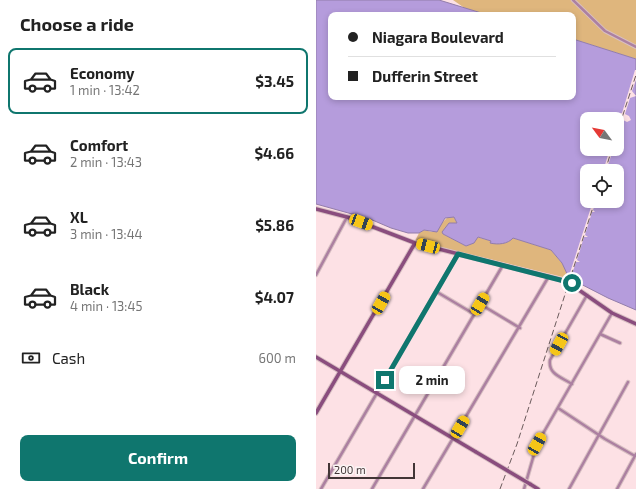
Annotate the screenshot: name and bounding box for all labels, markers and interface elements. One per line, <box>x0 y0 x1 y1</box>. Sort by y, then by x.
text: Choose a ride <box>20 13 134 35</box>
text: Niagara Boulevard <box>372 28 504 46</box>
icon: car <box>22 63 58 99</box>
text: Economy <box>70 64 135 82</box>
text: Dufferin Street <box>372 67 478 85</box>
text: $3.45 <box>255 72 294 90</box>
text: 1 min · 13:42 <box>70 82 140 98</box>
north arrow <box>580 112 624 156</box>
map controls <box>580 112 624 208</box>
icon: car <box>22 135 58 171</box>
text: Comfort <box>70 136 128 154</box>
text: $4.66 <box>254 144 294 162</box>
text: 2 min · 13:43 <box>70 154 142 170</box>
button: locate <box>580 164 624 208</box>
icon: car <box>22 207 58 243</box>
text: XL <box>70 208 88 226</box>
car <box>348 212 374 232</box>
text: $5.86 <box>255 216 294 234</box>
text: 3 min · 13:44 <box>70 226 143 242</box>
car <box>415 237 441 255</box>
route start <box>563 274 581 292</box>
icon: car <box>22 279 58 315</box>
text: Black <box>70 280 109 298</box>
text: $4.07 <box>255 288 294 306</box>
car <box>370 290 392 316</box>
car <box>469 291 491 317</box>
text: 4 min · 13:45 <box>70 298 142 314</box>
car <box>548 331 570 357</box>
icon: cash <box>20 347 42 369</box>
text: Cash <box>52 349 85 367</box>
text: 600 m <box>259 350 296 366</box>
callout: 2 min <box>399 366 465 394</box>
route end <box>376 371 394 389</box>
text: 2 min <box>415 372 449 388</box>
car <box>449 414 471 440</box>
car <box>526 431 548 457</box>
button: Confirm <box>20 435 296 481</box>
scale bar <box>328 461 415 480</box>
text: 200 m <box>334 463 366 476</box>

